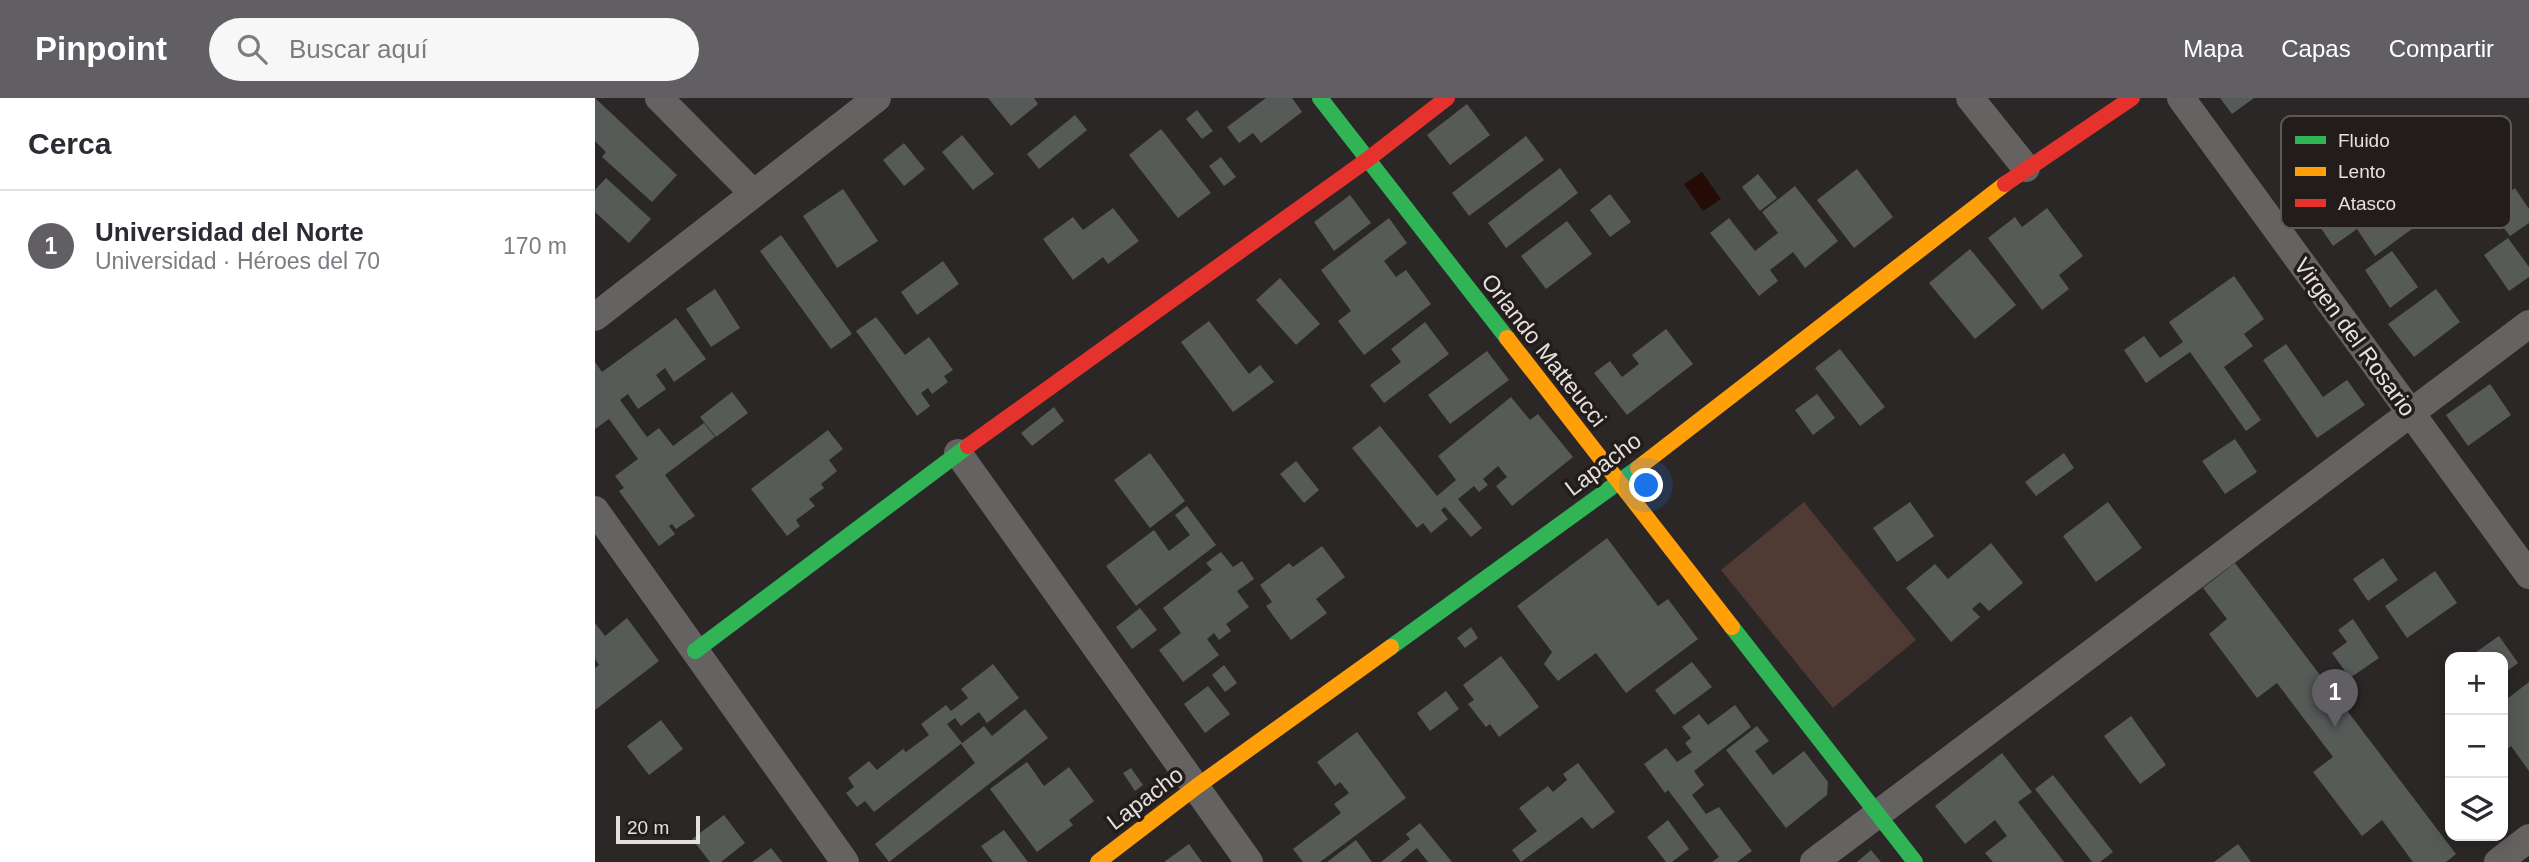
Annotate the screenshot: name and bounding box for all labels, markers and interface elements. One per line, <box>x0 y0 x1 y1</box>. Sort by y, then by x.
search box <box>209 18 699 81</box>
text: Pinpoint <box>35 30 167 67</box>
icon: search <box>233 30 271 68</box>
text: Buscar aquí <box>289 34 428 64</box>
text: Mapa <box>2183 35 2243 62</box>
text: Capas <box>2281 35 2351 62</box>
text: Compartir <box>2389 35 2494 62</box>
legend <box>2281 116 2511 228</box>
text: Cerca <box>28 127 111 160</box>
text: Fluido <box>2338 130 2390 151</box>
text: Lento <box>2338 161 2386 182</box>
text: Atasco <box>2338 193 2396 214</box>
text: Universidad del Norte <box>95 217 364 247</box>
text: 1 <box>45 233 57 259</box>
text: 170 m <box>503 233 567 259</box>
text: Universidad · Héroes del 70 <box>95 248 380 274</box>
street label: Virgen del Rosario <box>2289 253 2421 421</box>
street label: Orlando Matteucci <box>1476 268 1612 432</box>
street label: Lapacho <box>1560 427 1646 501</box>
your location <box>1629 468 1663 502</box>
map controls <box>2445 652 2508 841</box>
button: + <box>2445 652 2508 715</box>
pin: 1 <box>2312 669 2358 727</box>
button: − <box>2445 715 2508 778</box>
street label: Lapacho <box>1102 761 1188 835</box>
button: layers <box>2445 778 2508 841</box>
scale bar <box>616 813 700 845</box>
text: 20 m <box>627 817 669 838</box>

